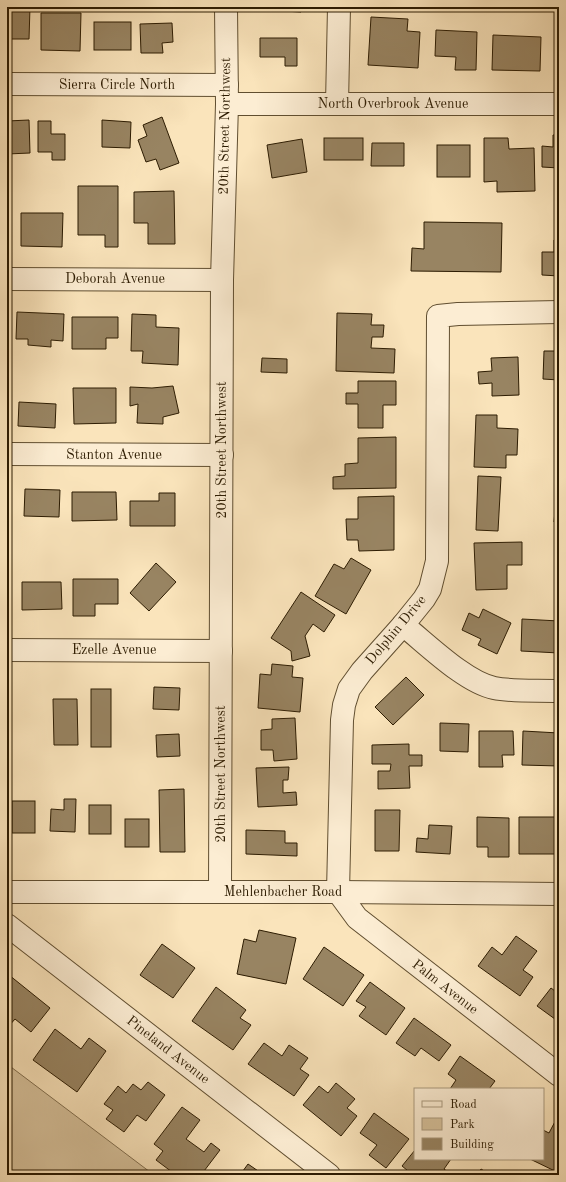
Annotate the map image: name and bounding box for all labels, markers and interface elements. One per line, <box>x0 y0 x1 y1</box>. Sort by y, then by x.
street label: 20th Street Northwest <box>217 57 233 195</box>
street label: Sierra Circle North <box>59 78 176 92</box>
street label: North Overbrook Avenue <box>317 97 469 111</box>
street label: Deborah Avenue <box>65 272 165 286</box>
street label: 20th Street Northwest <box>215 381 229 519</box>
street label: Stanton Avenue <box>66 448 162 462</box>
street label: Dolphin Drive <box>363 593 429 667</box>
street label: Ezelle Avenue <box>72 643 156 657</box>
street label: 20th Street Northwest <box>214 705 228 843</box>
street label: Mehlenbacher Road <box>224 885 342 899</box>
street label: Palm Avenue <box>410 957 480 1017</box>
street label: Pineland Avenue <box>124 1013 212 1087</box>
legend <box>414 1088 544 1160</box>
text: Road <box>450 1099 477 1111</box>
text: Park <box>450 1119 475 1131</box>
text: Building <box>450 1139 494 1151</box>

